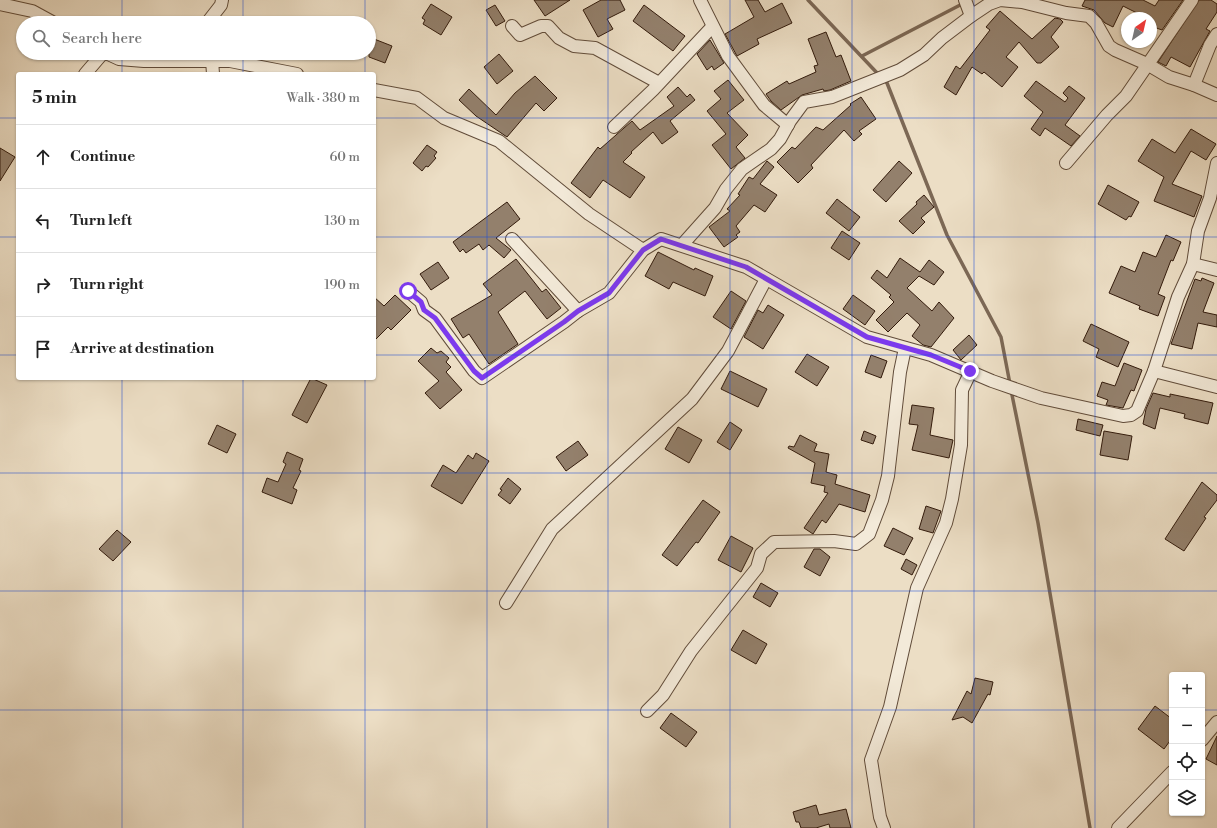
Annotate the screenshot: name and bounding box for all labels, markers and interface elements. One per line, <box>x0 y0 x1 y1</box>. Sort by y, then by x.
north arrow <box>1121 12 1157 48</box>
search box <box>16 16 376 60</box>
icon: search <box>30 27 52 49</box>
text: Search here <box>62 29 142 48</box>
text: 5 min <box>32 87 77 109</box>
text: Walk · 380 m <box>286 90 360 106</box>
icon: ahead <box>32 146 54 168</box>
text: Continue <box>70 147 135 166</box>
text: 60 m <box>329 149 360 165</box>
icon: left <box>32 210 54 232</box>
text: Turn left <box>70 211 132 230</box>
text: 130 m <box>325 213 360 229</box>
icon: right <box>32 274 54 296</box>
text: Turn right <box>70 275 144 294</box>
text: 190 m <box>324 277 360 293</box>
route start <box>399 282 417 300</box>
icon: arrive <box>32 338 54 360</box>
text: Arrive at destination <box>70 339 214 358</box>
route end <box>961 362 979 380</box>
map controls <box>1169 672 1205 816</box>
button: + <box>1169 672 1205 708</box>
button: − <box>1169 708 1205 744</box>
button: locate <box>1169 744 1205 780</box>
button: layers <box>1169 780 1205 816</box>

